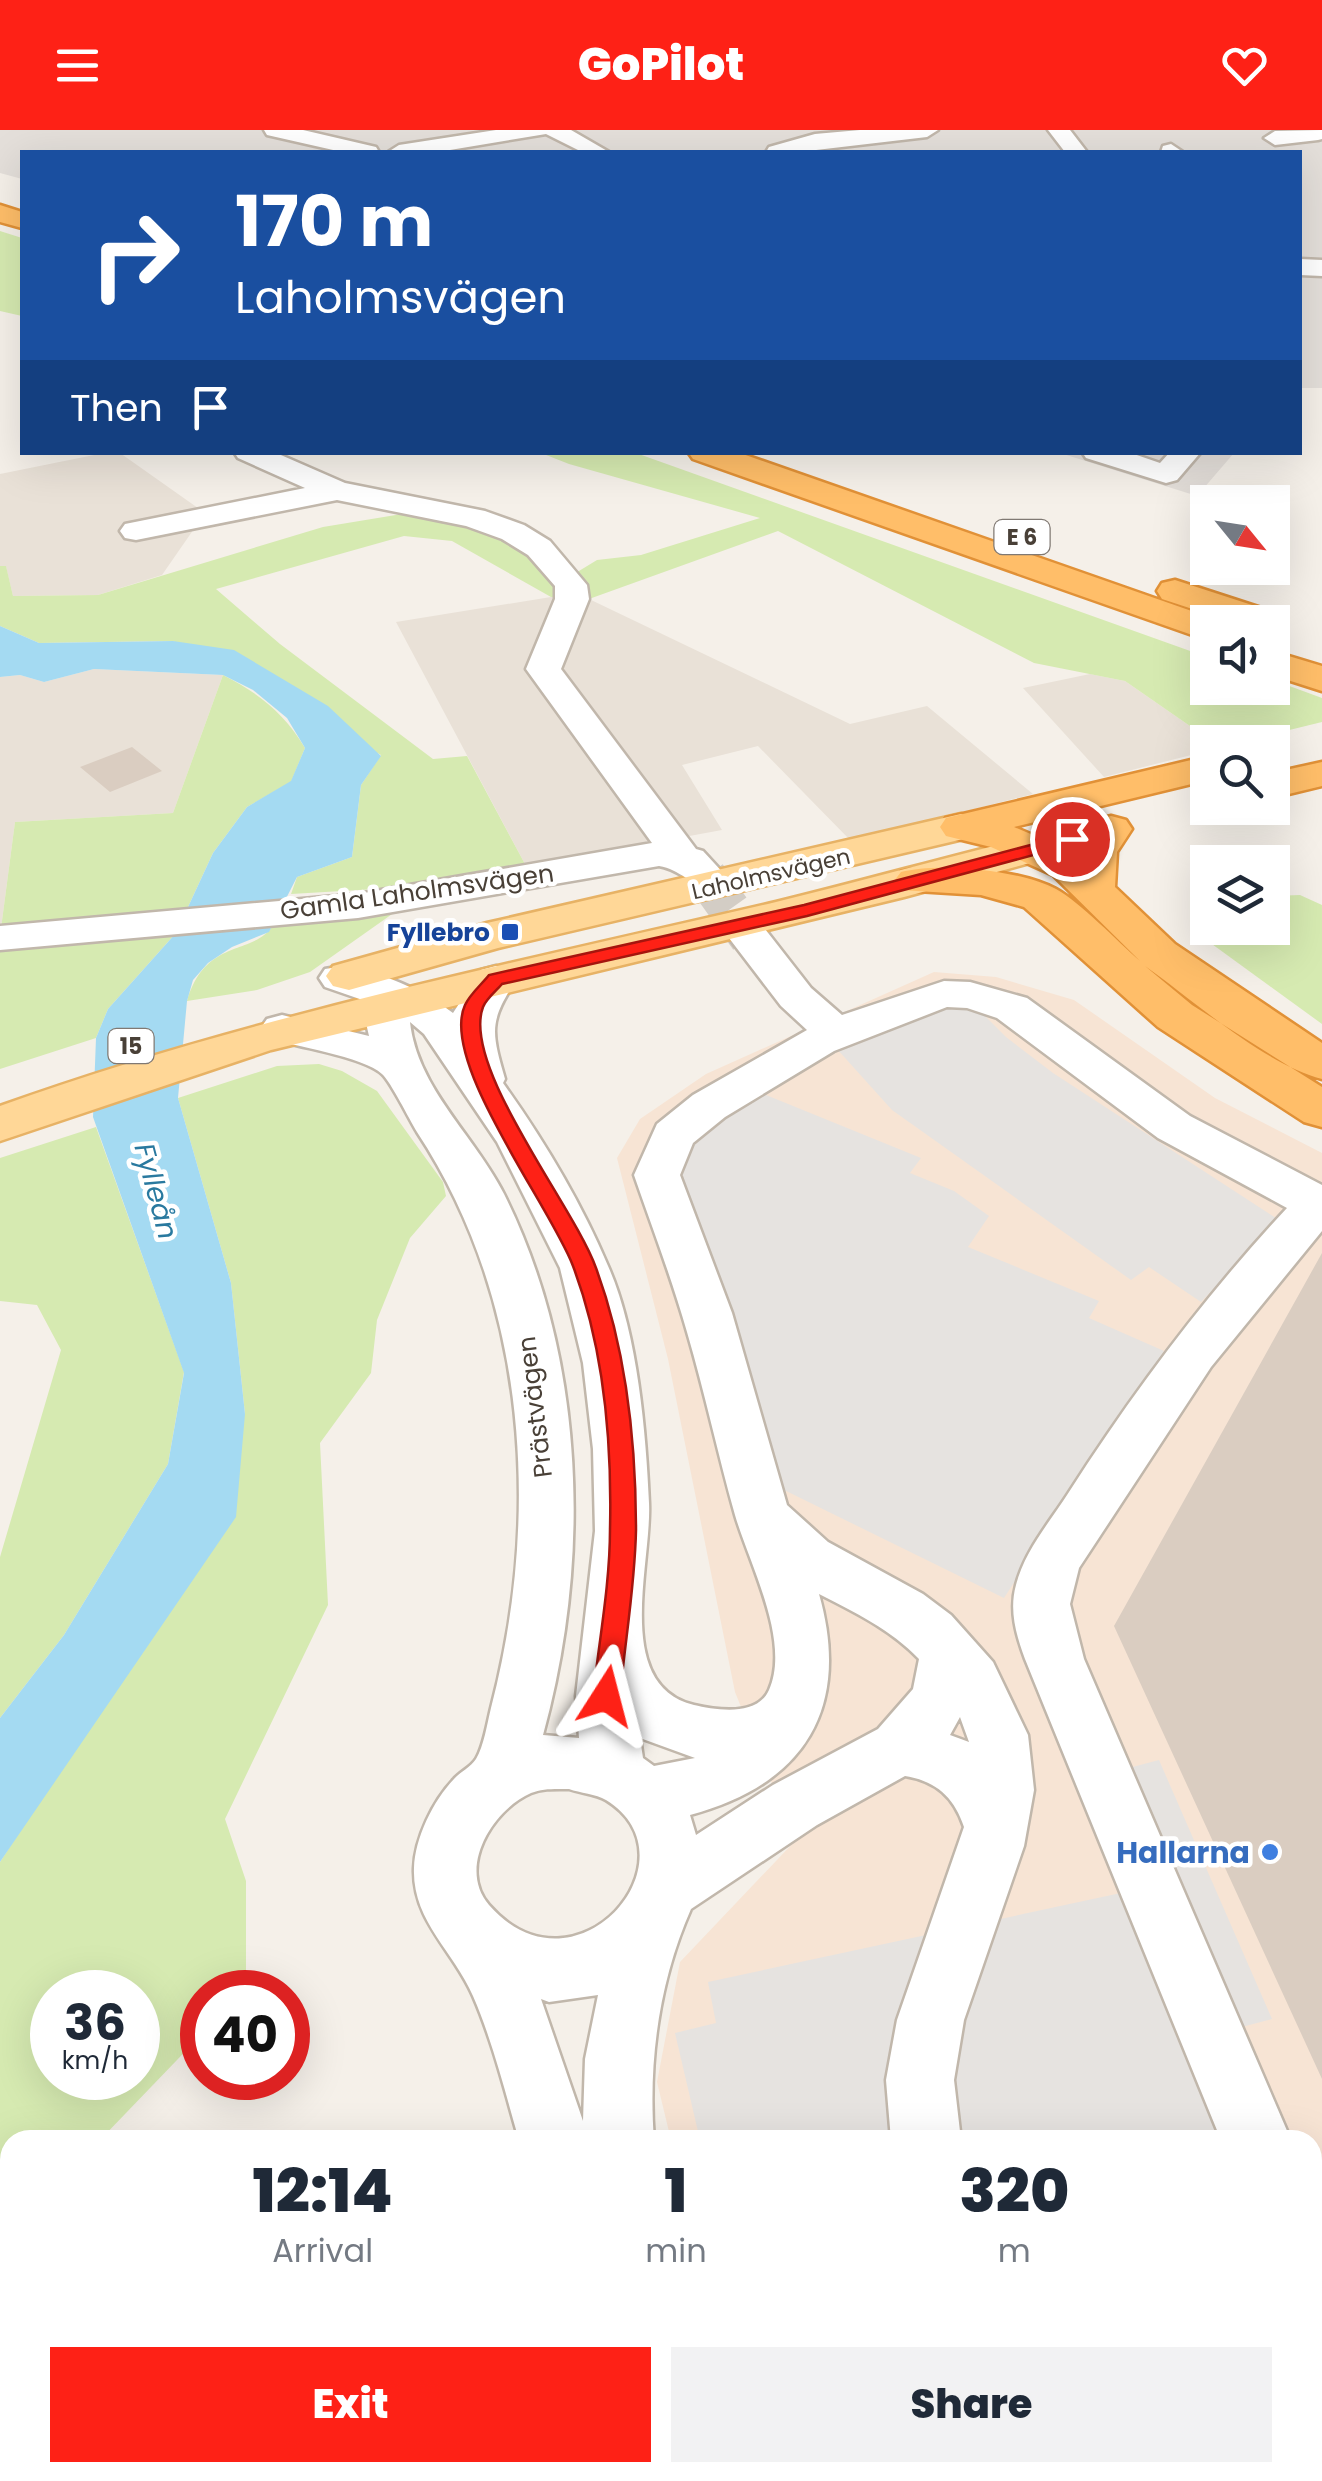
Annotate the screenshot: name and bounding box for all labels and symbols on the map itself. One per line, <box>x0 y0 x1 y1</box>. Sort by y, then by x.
north arrow <box>1190 485 1290 585</box>
road number: E 6 <box>994 520 1050 554</box>
pin <box>1030 797 1115 882</box>
street label: Laholmsvägen <box>689 841 853 907</box>
street label: Gamla Laholmsvägen <box>278 855 556 929</box>
place label: Fyllebro <box>387 915 490 950</box>
marker: Fyllebro <box>499 921 521 943</box>
road number: 15 <box>108 1029 154 1063</box>
water label: Fylleån <box>124 1139 188 1243</box>
street label: Prästvägen <box>509 1334 561 1480</box>
position arrow <box>554 1644 658 1748</box>
place label: Hallarna <box>1116 1831 1250 1874</box>
marker: Hallarna <box>1259 1841 1281 1863</box>
speed limit sign: 40 <box>180 1970 310 2100</box>

